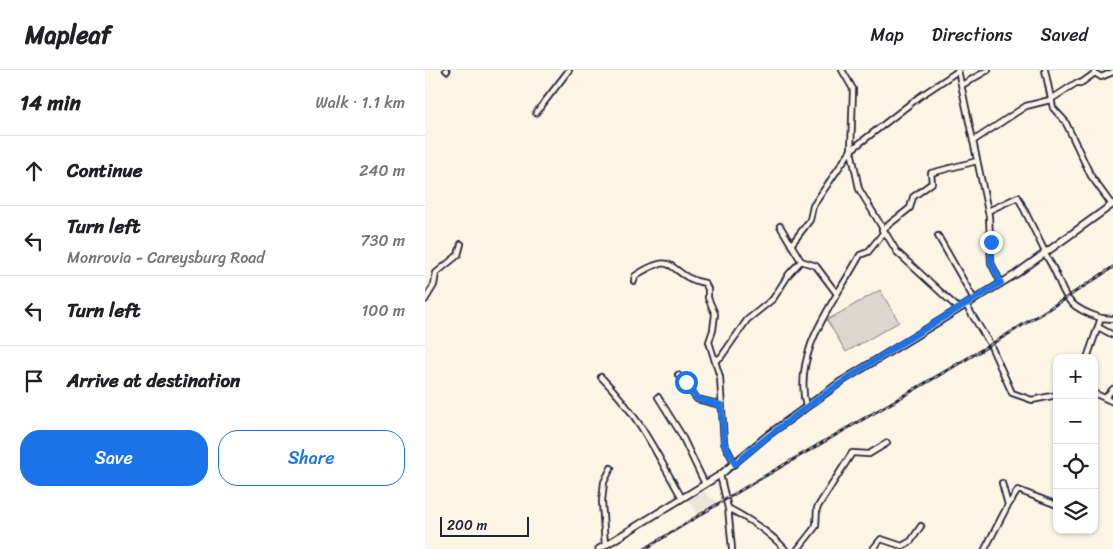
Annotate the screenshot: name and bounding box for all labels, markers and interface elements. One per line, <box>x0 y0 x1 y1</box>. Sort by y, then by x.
text: Mapleaf <box>25 14 111 56</box>
text: Map <box>871 19 904 51</box>
text: Directions <box>932 19 1013 51</box>
text: Saved <box>1041 19 1088 51</box>
text: 14 min <box>20 84 81 122</box>
text: Walk · 1.1 km <box>315 88 405 117</box>
text: Continue <box>67 154 143 187</box>
text: 240 m <box>359 156 405 185</box>
icon: ahead <box>20 157 48 185</box>
text: Turn left <box>67 210 140 243</box>
text: 730 m <box>361 226 405 255</box>
icon: left <box>20 227 48 255</box>
route end <box>980 231 1003 254</box>
text: Monrovia - Careysburg Road <box>67 243 265 272</box>
text: Turn left <box>67 294 140 327</box>
text: 100 m <box>361 296 405 325</box>
icon: left <box>20 297 48 325</box>
map controls <box>1053 354 1098 534</box>
button: + <box>1053 354 1098 399</box>
text: Arrive at destination <box>67 364 240 397</box>
icon: arrive <box>20 367 48 395</box>
route start <box>675 371 698 394</box>
button: − <box>1053 399 1098 444</box>
button: Save <box>20 430 208 486</box>
button: Share <box>218 430 405 486</box>
button: locate <box>1053 444 1098 489</box>
button: layers <box>1053 489 1098 534</box>
text: 200 m <box>447 513 487 538</box>
scale bar <box>440 514 529 537</box>

